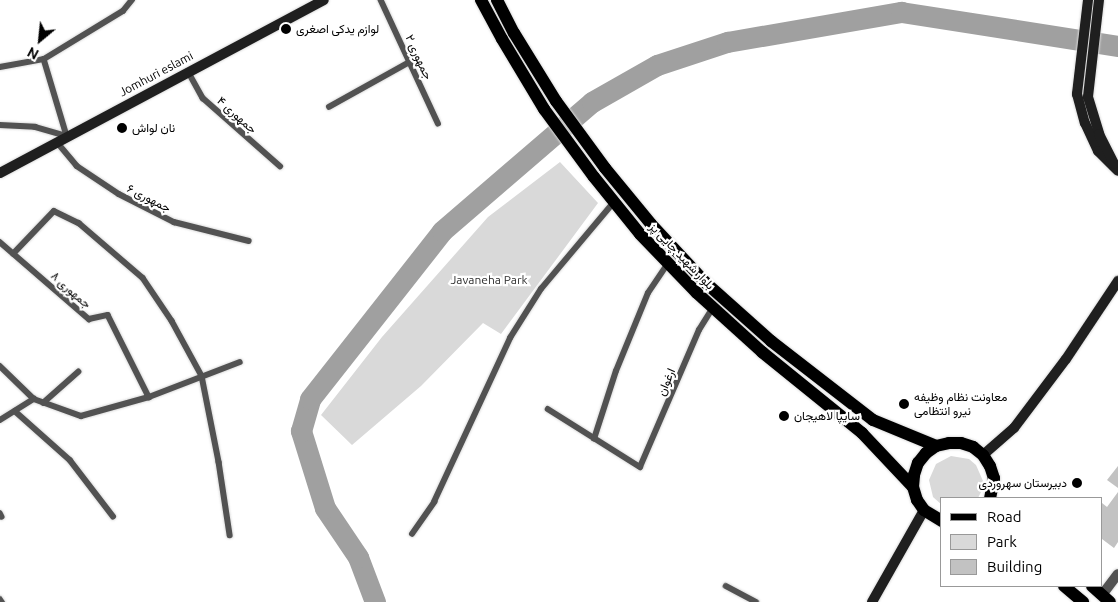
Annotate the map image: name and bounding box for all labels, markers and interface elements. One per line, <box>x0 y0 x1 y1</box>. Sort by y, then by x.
north arrow <box>15 15 65 65</box>
place label: لوازم یدکی اصغری <box>296 22 379 36</box>
marker: لوازم یدکی اصغری <box>280 23 292 35</box>
street label: جمهوری ۲ <box>402 32 436 82</box>
text: N <box>25 44 41 63</box>
street label: Jomhuri eslami <box>117 48 195 100</box>
street label: جمهوری ۴ <box>214 93 260 137</box>
place label: نان لواش <box>132 121 175 135</box>
marker: نان لواش <box>116 122 128 134</box>
street label: جمهوری ۶ <box>125 181 173 215</box>
street label: بلوار شهید چایی پز <box>647 220 717 292</box>
street label: جمهوری ۸ <box>48 269 94 311</box>
park label: Javaneha Park <box>450 273 528 287</box>
street label: ارغوان <box>654 366 678 398</box>
place label: معاونت نظام وظیفه نیرو انتظامی <box>914 390 1007 418</box>
marker: معاونت نظام وظیفه نیرو انتظامی <box>898 398 910 410</box>
place label: سایپا لاهیجان <box>794 409 860 423</box>
marker: سایپا لاهیجان <box>778 410 790 422</box>
place label: دبیرستان سهروردی <box>979 476 1067 490</box>
marker: دبیرستان سهروردی <box>1071 477 1083 489</box>
legend <box>940 497 1103 587</box>
text: Road <box>987 508 1022 525</box>
text: Park <box>987 533 1017 550</box>
text: Building <box>987 558 1042 575</box>

